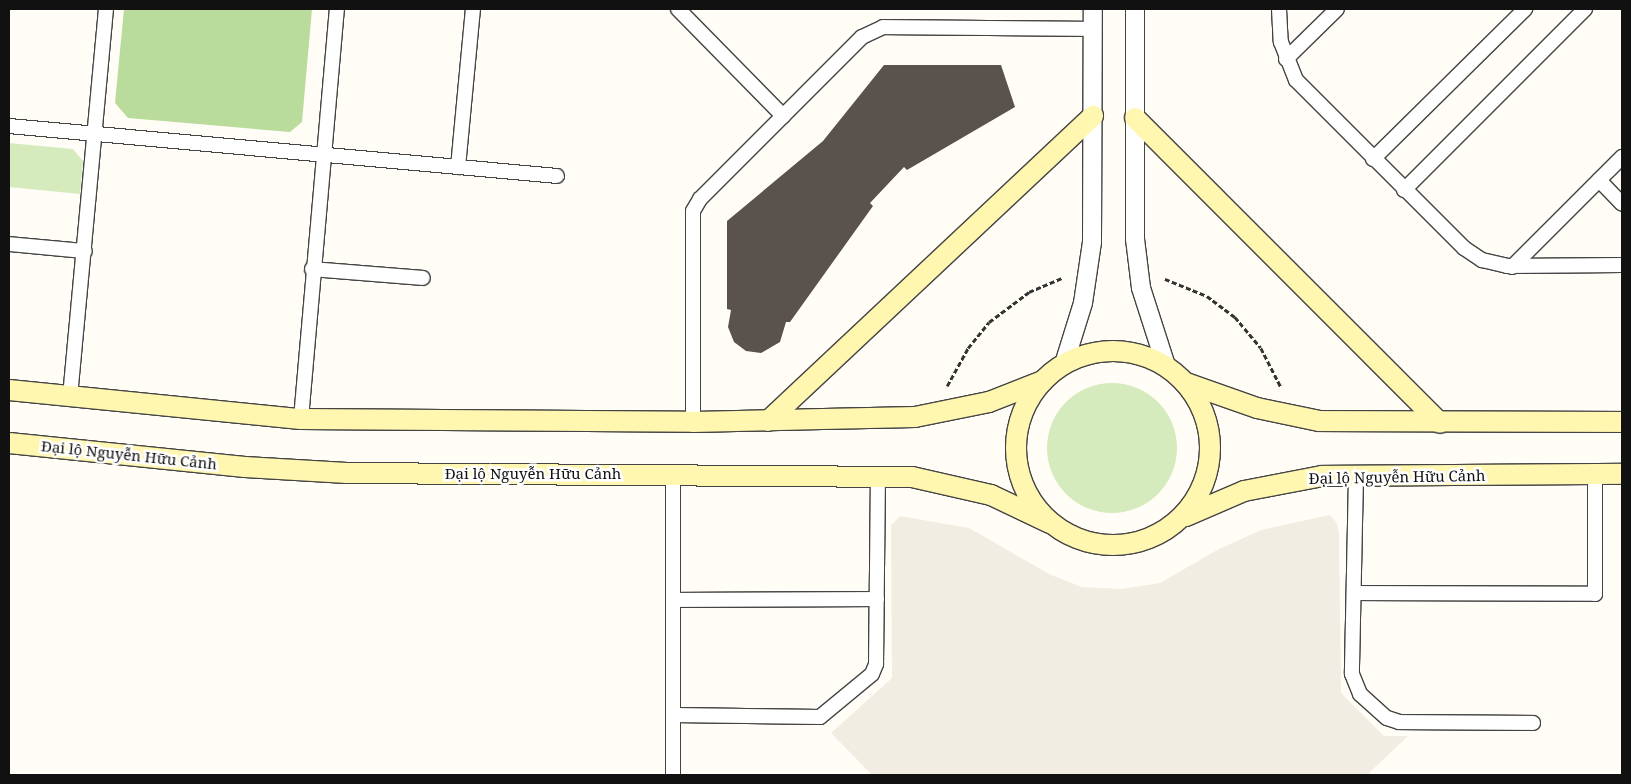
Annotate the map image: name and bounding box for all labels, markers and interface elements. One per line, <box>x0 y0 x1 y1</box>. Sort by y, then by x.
street label: Đại lộ Nguyễn Hữu Cảnh <box>40 437 218 473</box>
street label: Đại lộ Nguyễn Hữu Cảnh <box>445 465 621 483</box>
street label: Đại lộ Nguyễn Hữu Cảnh <box>1309 466 1485 488</box>

